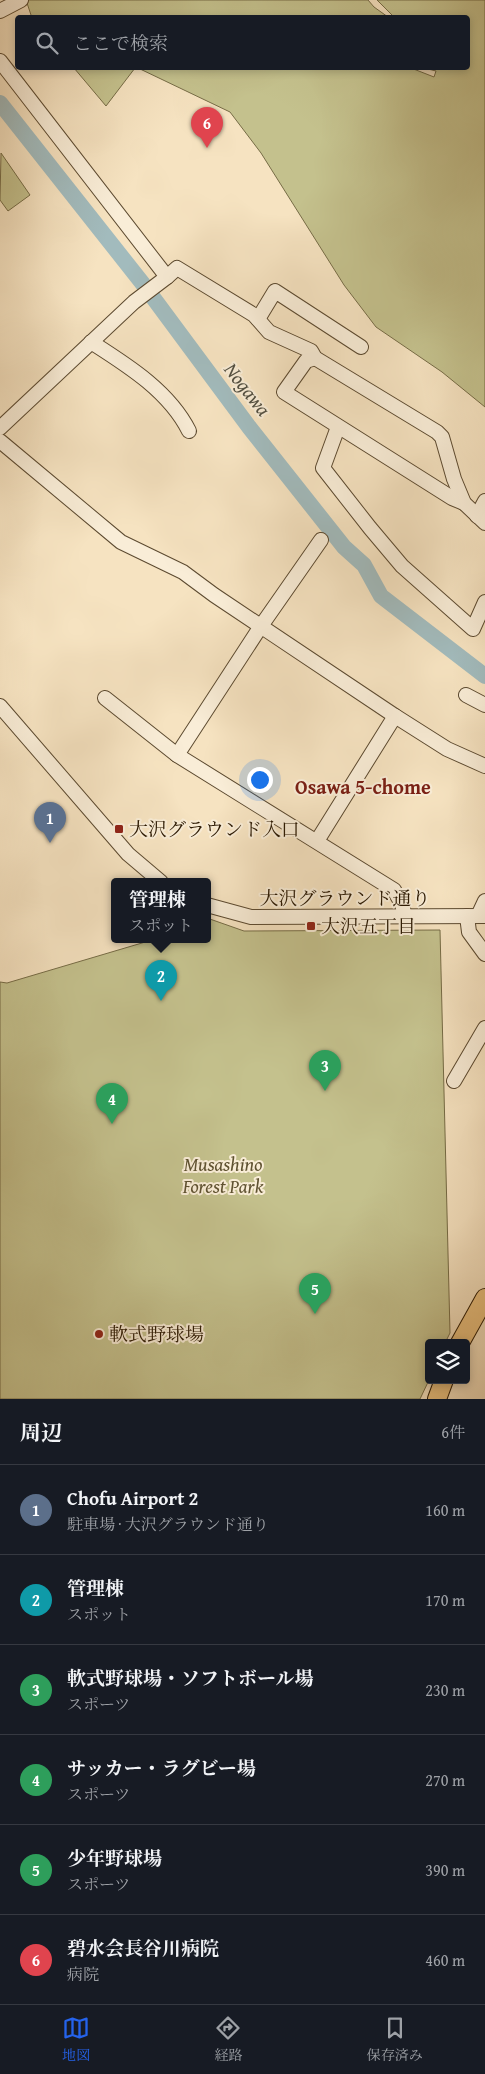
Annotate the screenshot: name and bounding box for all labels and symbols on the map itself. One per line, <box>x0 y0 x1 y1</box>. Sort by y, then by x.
pin: 6 <box>191 107 223 148</box>
water label: Nogawa <box>217 355 279 423</box>
your location <box>247 767 273 793</box>
district label: Osawa 5-chome <box>295 772 431 801</box>
pin: 1 <box>34 802 66 843</box>
place label: 大沢グラウンド入口 <box>129 815 300 843</box>
marker: 大沢グラウンド入口 <box>113 823 125 835</box>
street label: 大沢グラウンド通り <box>259 884 431 912</box>
place label: 大沢五丁目 <box>321 912 416 940</box>
marker: 大沢五丁目 <box>305 920 317 932</box>
pin: 2 <box>145 960 177 1001</box>
pin: 3 <box>309 1050 341 1091</box>
pin: 4 <box>96 1083 128 1124</box>
park label: Musashino Forest Park <box>182 1150 264 1200</box>
pin: 5 <box>299 1273 331 1314</box>
place label: 軟式野球場 <box>109 1320 204 1348</box>
marker: 軟式野球場 <box>93 1328 105 1340</box>

